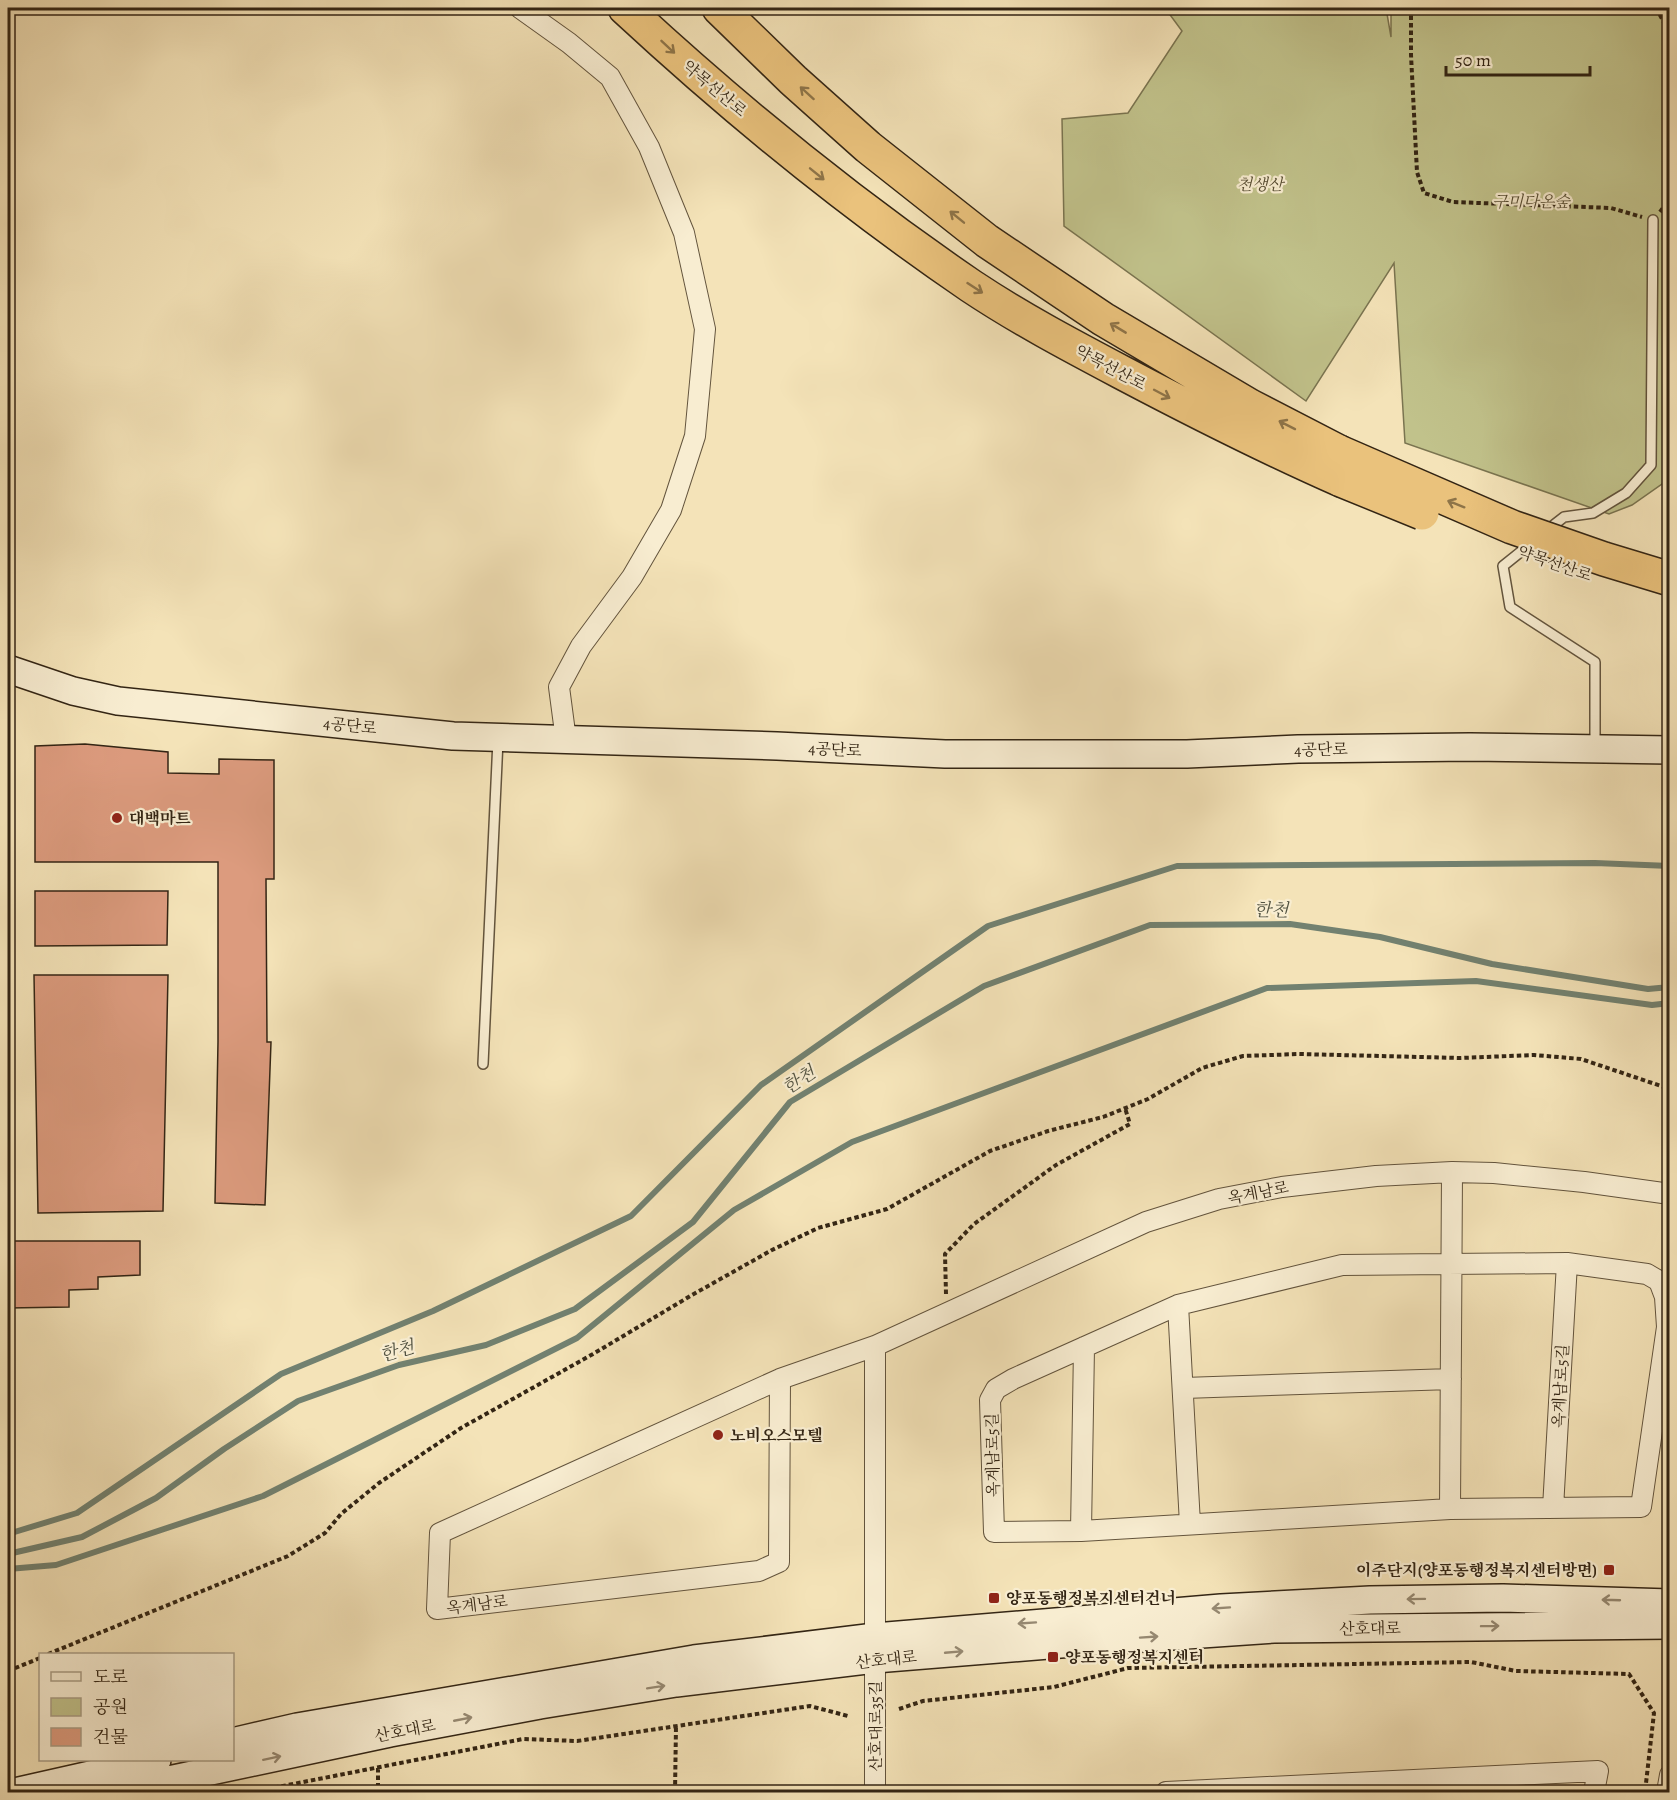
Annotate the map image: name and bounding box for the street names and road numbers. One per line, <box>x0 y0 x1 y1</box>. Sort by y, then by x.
street label: 약목선산로 <box>678 56 751 122</box>
street label: 약목선산로 <box>1071 340 1150 396</box>
street label: 약목선산로 <box>1515 541 1595 587</box>
street label: 4공단로 <box>322 712 378 740</box>
street label: 4공단로 <box>808 738 863 762</box>
street label: 4공단로 <box>1294 739 1349 761</box>
street label: 옥계남로 <box>1226 1176 1291 1210</box>
street label: 옥계남로5길 <box>1548 1343 1574 1429</box>
street label: 옥계남로5길 <box>981 1413 1005 1497</box>
street label: 옥계남로 <box>445 1590 510 1620</box>
street label: 산호대로 <box>1339 1617 1402 1641</box>
street label: 산호대로 <box>854 1646 919 1674</box>
street label: 산호대로35길 <box>865 1681 887 1771</box>
street label: 산호대로 <box>373 1714 438 1748</box>

